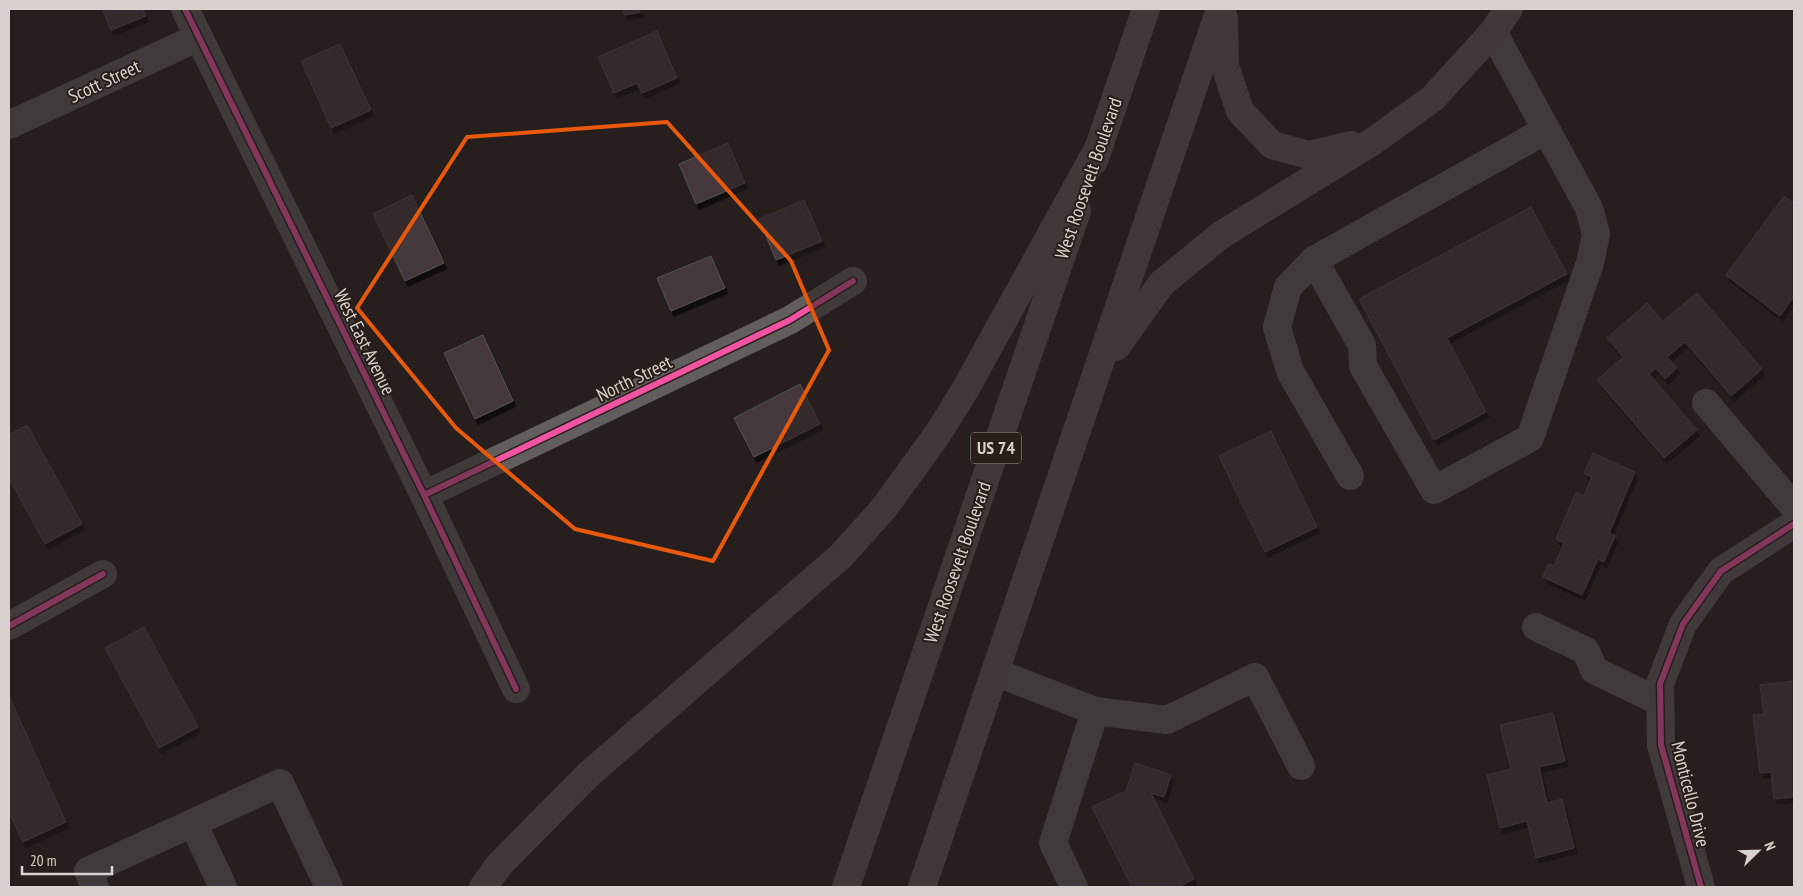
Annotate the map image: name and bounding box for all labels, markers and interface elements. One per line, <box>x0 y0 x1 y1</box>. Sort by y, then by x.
street label: Scott Street <box>64 54 144 108</box>
street label: West Roosevelt Boulevard <box>1049 94 1127 262</box>
street label: West East Avenue <box>329 285 401 399</box>
street label: North Street <box>592 349 676 407</box>
road number: US 74 <box>971 432 1021 463</box>
street label: West Roosevelt Boulevard <box>918 478 996 646</box>
street label: Monticello Drive <box>1666 739 1716 849</box>
north arrow <box>1733 826 1783 876</box>
text: N <box>1760 839 1780 853</box>
scale bar <box>22 844 112 876</box>
text: 20 m <box>30 851 56 870</box>

